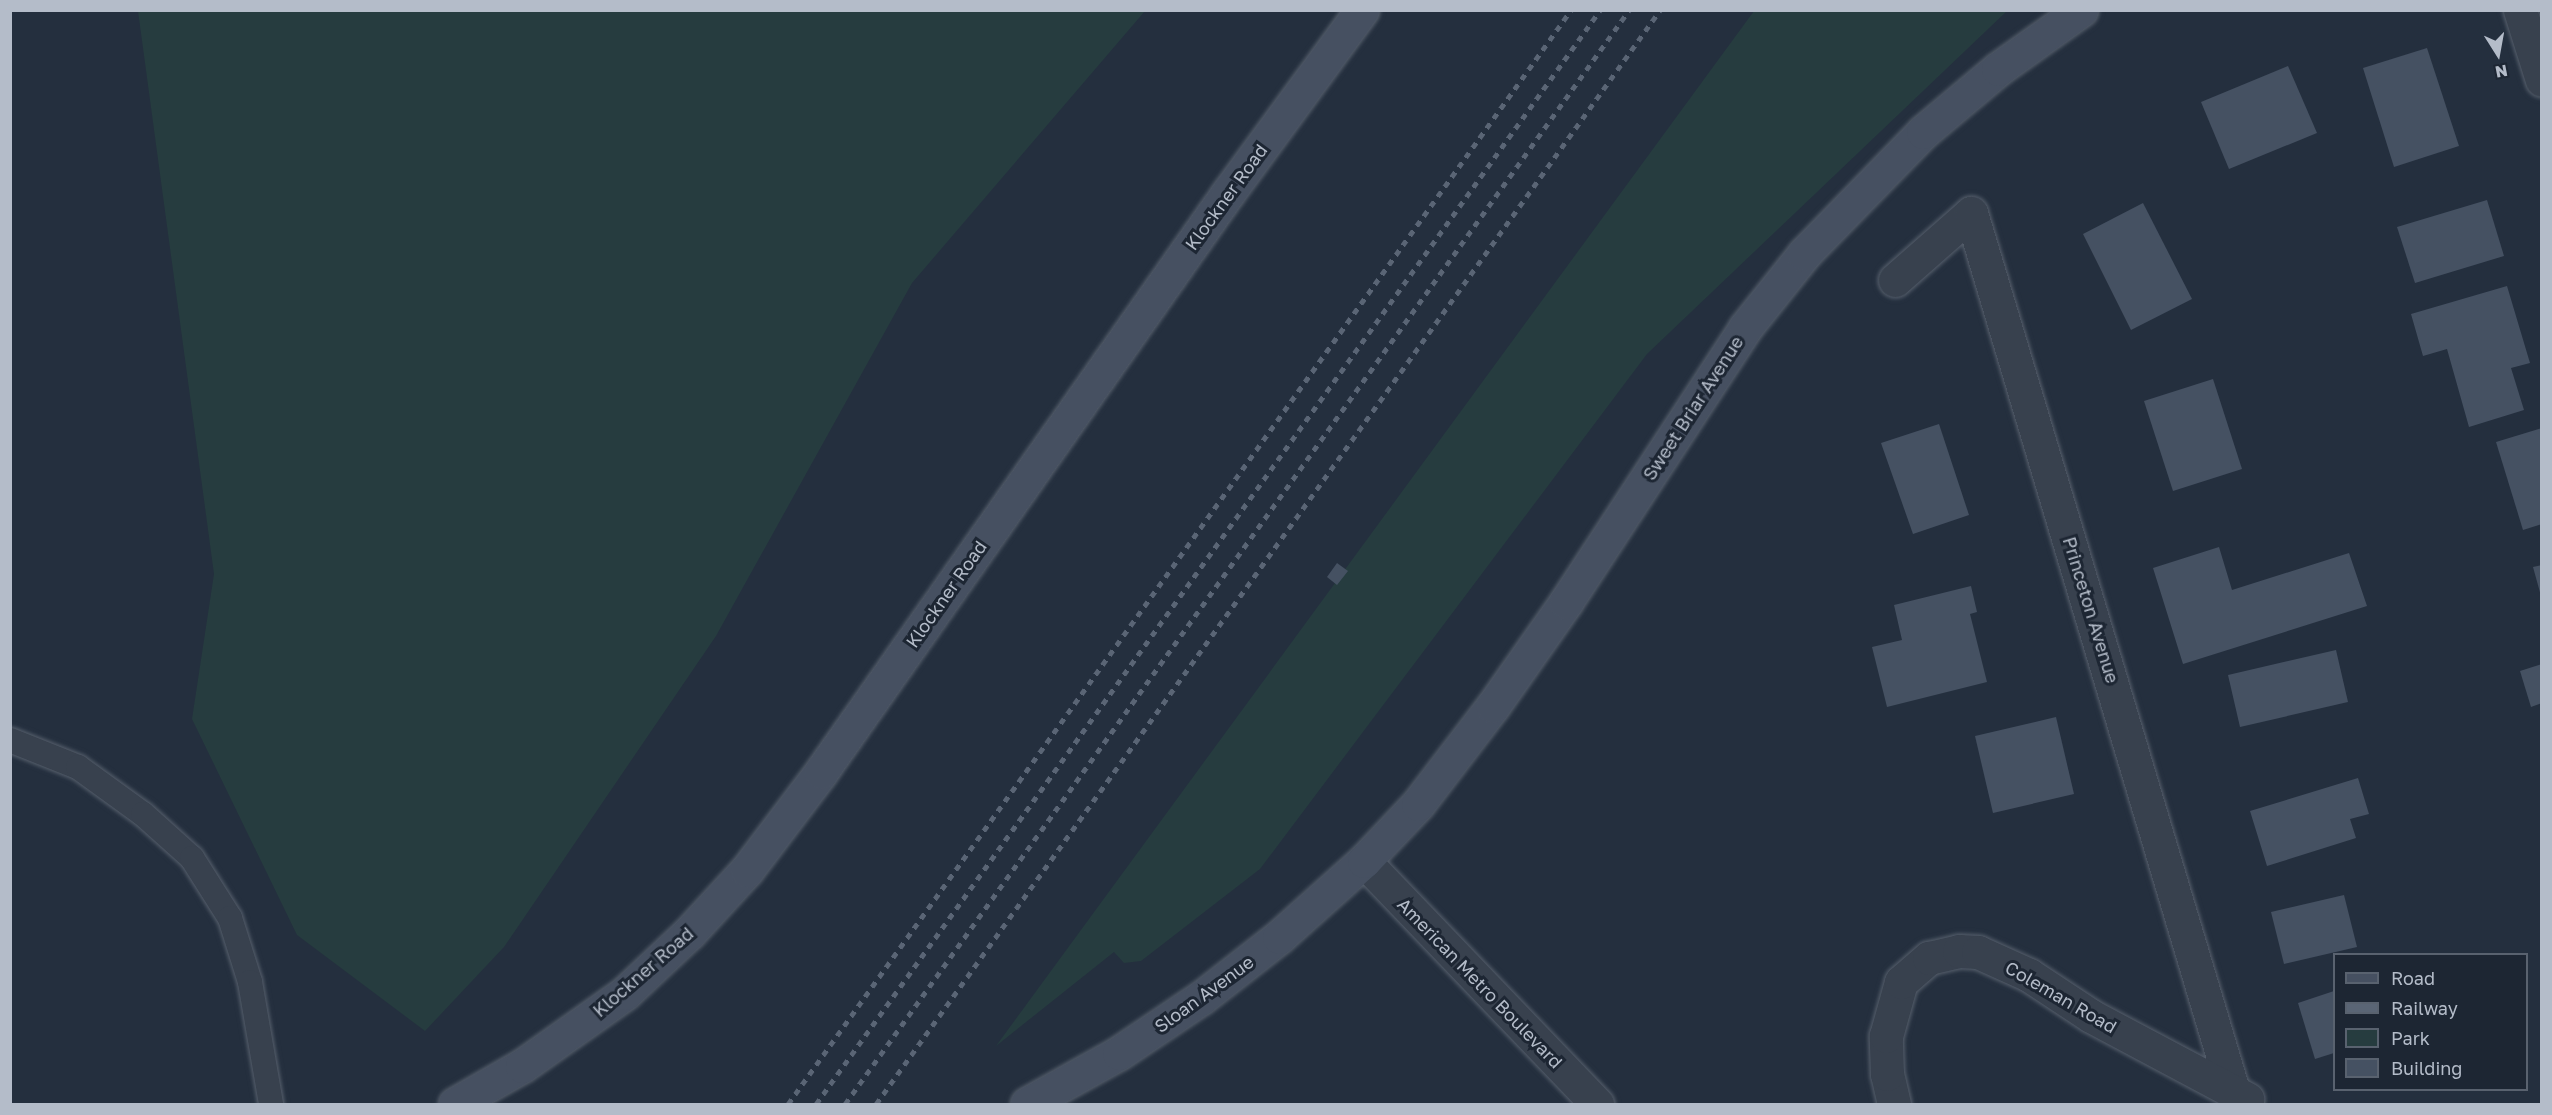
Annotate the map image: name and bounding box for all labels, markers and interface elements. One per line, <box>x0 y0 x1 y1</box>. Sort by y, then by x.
north arrow <box>2468 24 2528 84</box>
text: N <box>2494 61 2509 83</box>
street label: Klockner Road <box>1180 140 1272 254</box>
street label: Sweet Briar Avenue <box>1638 332 1748 484</box>
street label: Princeton Avenue <box>2058 534 2124 686</box>
street label: Klockner Road <box>901 536 991 652</box>
street label: American Metro Boulevard <box>1393 893 1567 1073</box>
street label: Klockner Road <box>588 923 698 1021</box>
street label: Sloan Avenue <box>1150 951 1258 1037</box>
legend <box>2333 953 2528 1091</box>
street label: Coleman Road <box>2002 956 2120 1038</box>
text: Road <box>2391 967 2435 989</box>
text: Railway <box>2391 997 2458 1019</box>
text: Park <box>2391 1027 2430 1049</box>
text: Building <box>2391 1057 2462 1079</box>

